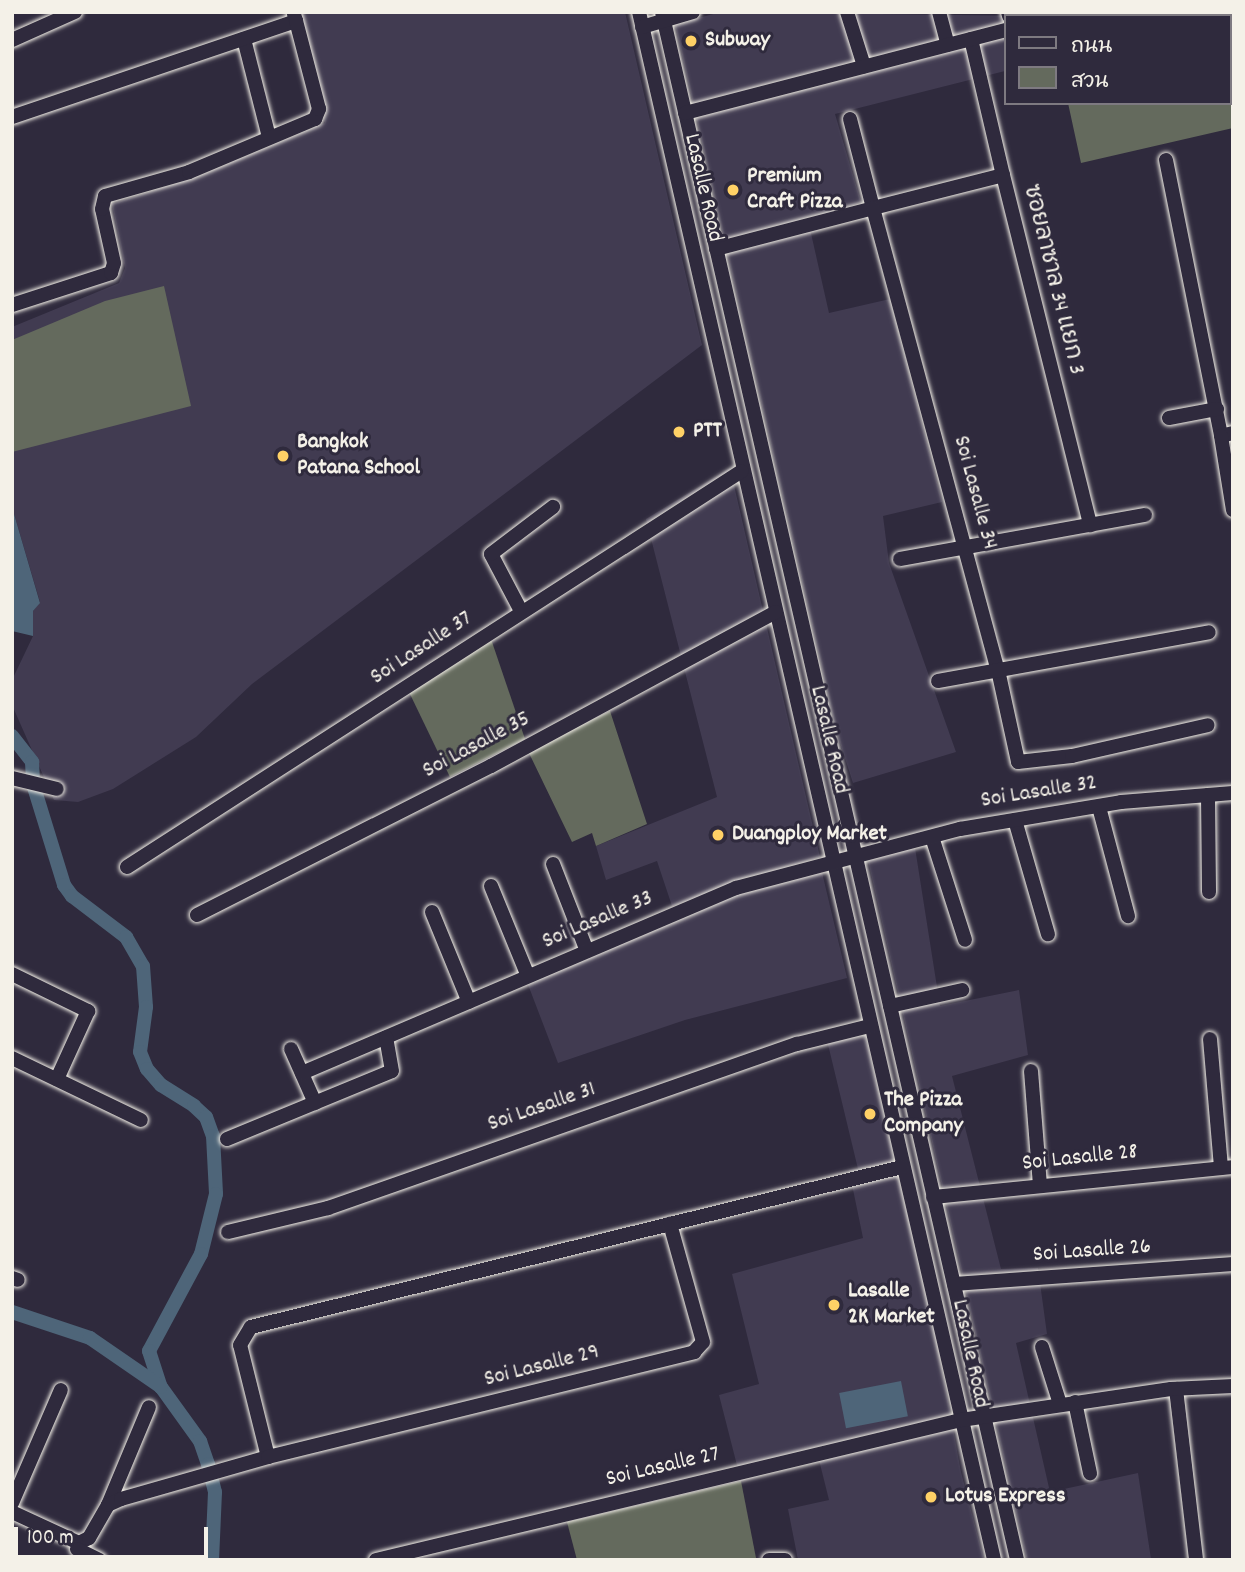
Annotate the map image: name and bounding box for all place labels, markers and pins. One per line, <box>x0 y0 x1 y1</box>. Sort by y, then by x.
place label: Subway <box>705 27 770 55</box>
marker: Subway <box>683 33 699 49</box>
place label: Premium Craft Pizza <box>747 163 842 217</box>
marker: Premium Craft Pizza <box>725 182 741 198</box>
place label: PTT <box>693 418 722 446</box>
marker: PTT <box>671 424 687 440</box>
place label: Bangkok Patana School <box>297 429 420 483</box>
marker: Bangkok Patana School <box>275 448 291 464</box>
place label: Duangploy Market <box>732 821 887 849</box>
marker: Duangploy Market <box>710 827 726 843</box>
place label: The Pizza Company <box>884 1087 963 1141</box>
marker: The Pizza Company <box>862 1106 878 1122</box>
place label: Lasalle 2K Market <box>848 1278 935 1332</box>
marker: Lasalle 2K Market <box>826 1297 842 1313</box>
place label: Lotus Express <box>945 1483 1066 1511</box>
marker: Lotus Express <box>923 1489 939 1505</box>

